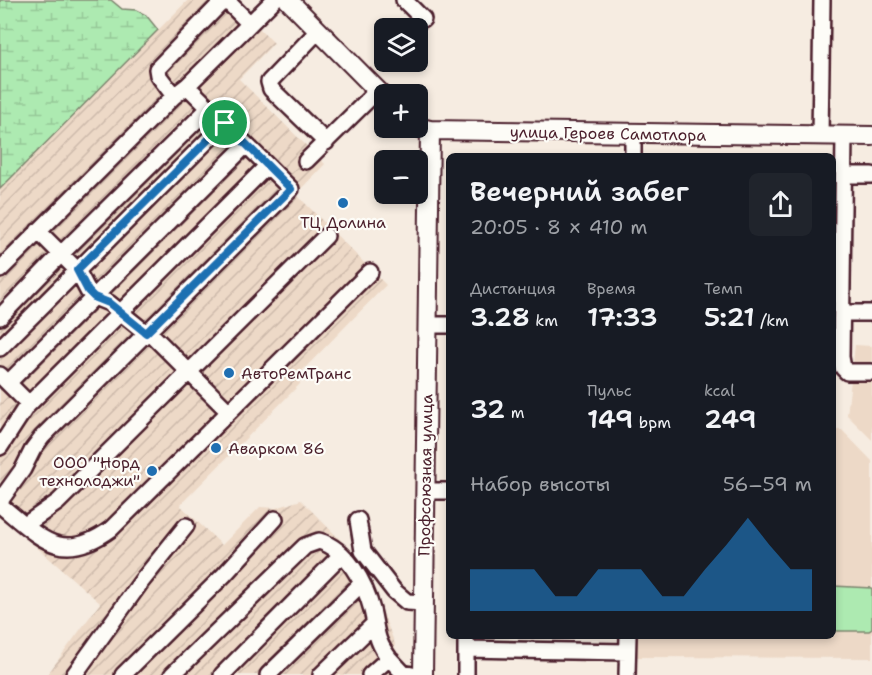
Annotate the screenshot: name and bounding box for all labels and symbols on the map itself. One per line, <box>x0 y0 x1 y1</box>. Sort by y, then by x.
pin <box>199 97 250 148</box>
street label: улица Героев Самотлора <box>510 121 706 146</box>
marker: ТЦ Долина <box>336 196 350 210</box>
place label: ТЦ Долина <box>300 212 386 233</box>
place label: АвтоРемТранс <box>241 363 352 384</box>
marker: АвтоРемТранс <box>222 366 236 380</box>
street label: Профсоюзная улица <box>414 394 437 556</box>
place label: Аварком 86 <box>228 438 325 459</box>
marker: Аварком 86 <box>209 441 223 455</box>
place label: ООО "Норд технолоджи" <box>39 452 140 491</box>
marker: ООО "Норд технолоджи" <box>145 464 159 478</box>

